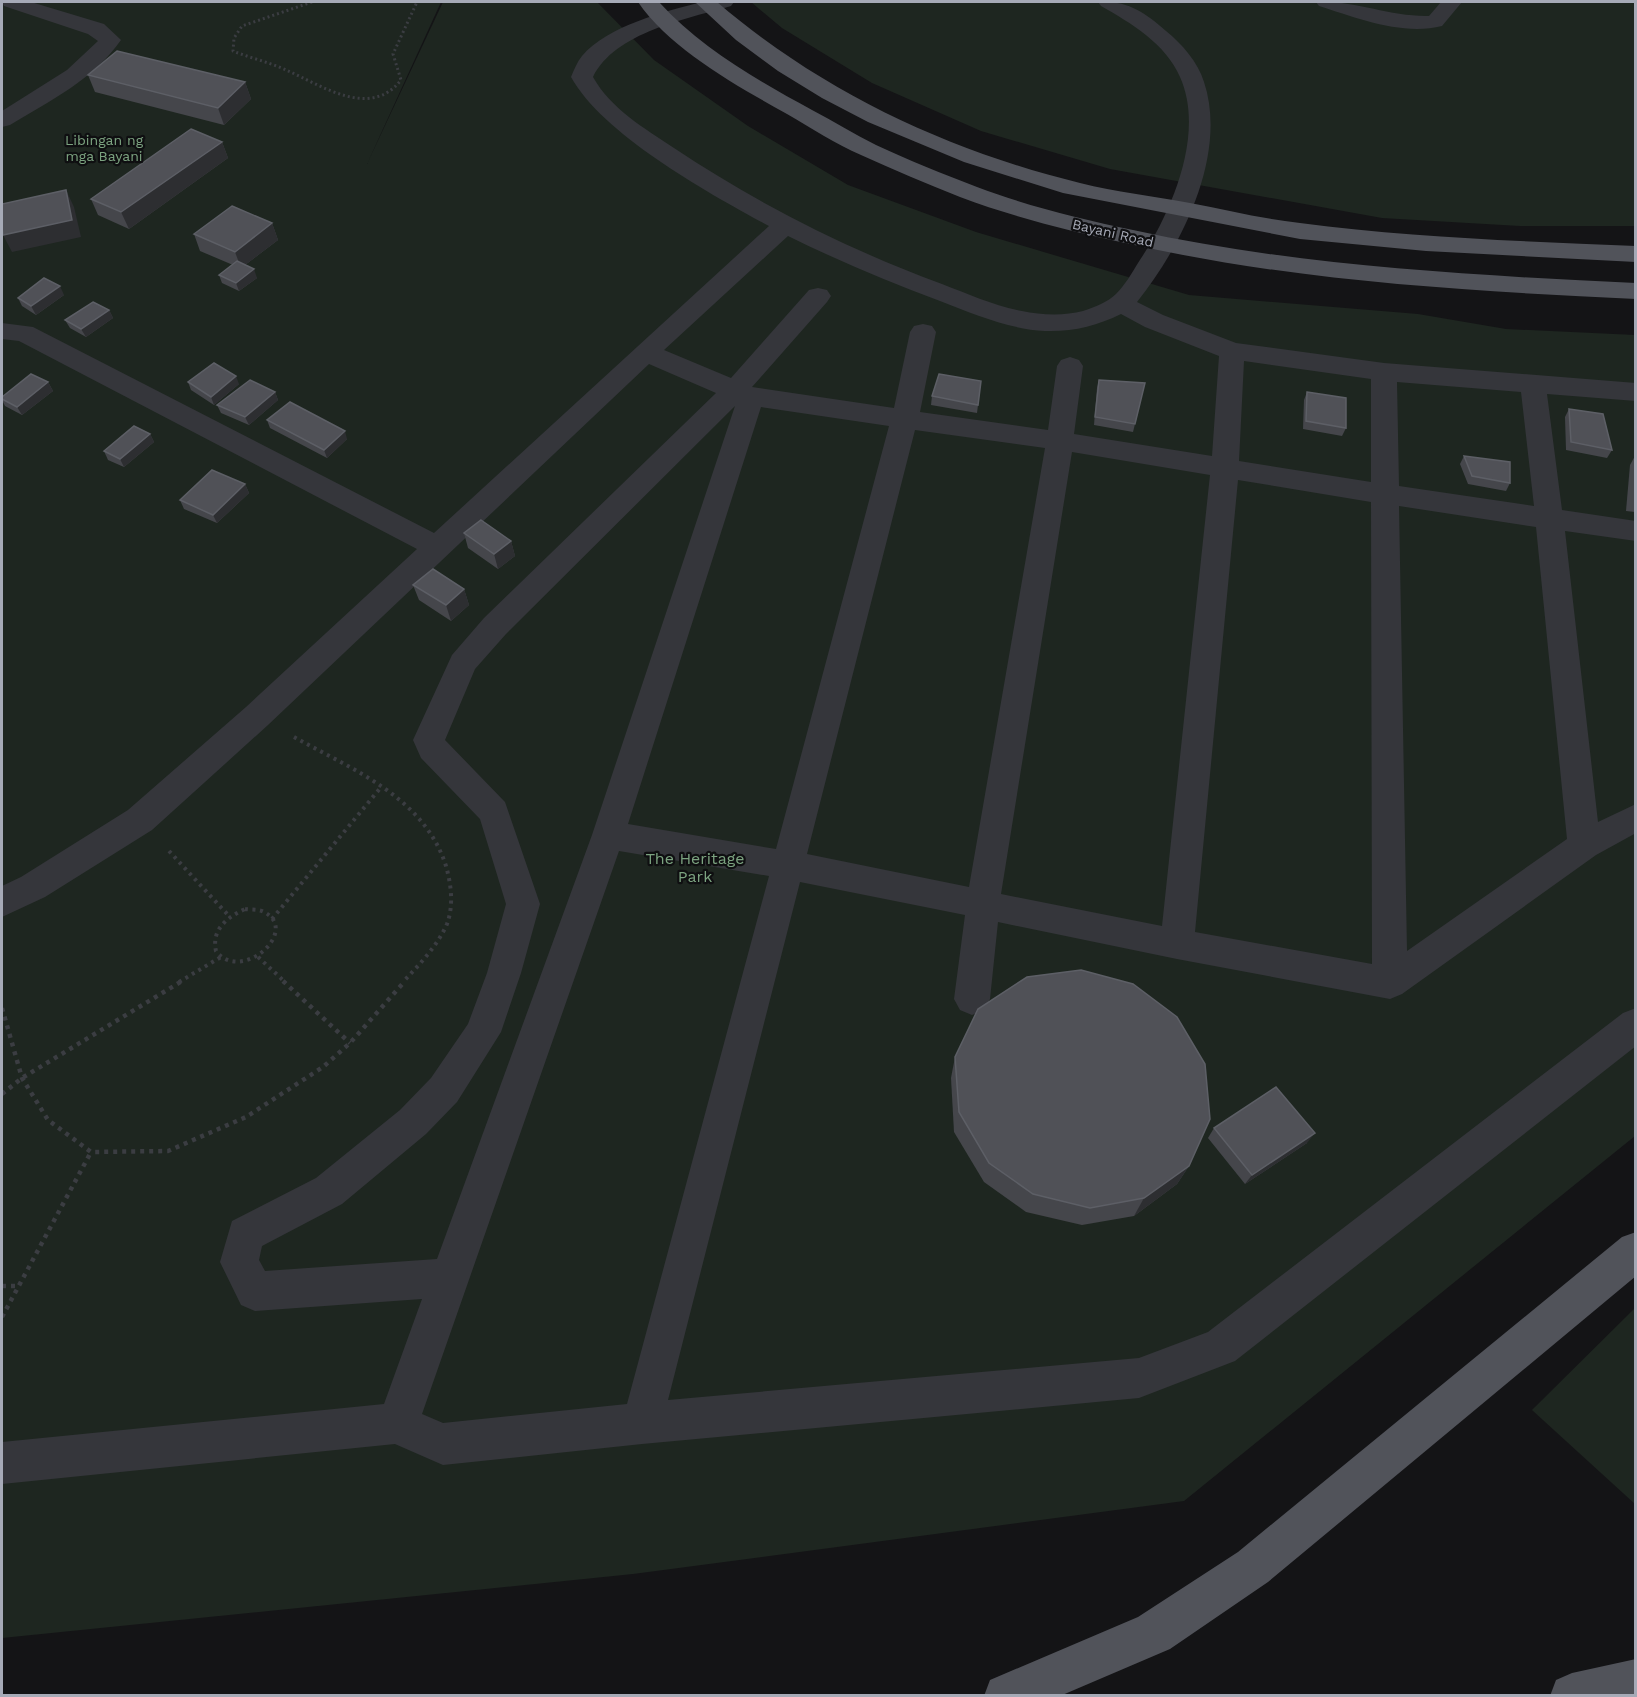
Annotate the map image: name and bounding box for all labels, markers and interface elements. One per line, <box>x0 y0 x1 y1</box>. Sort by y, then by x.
park label: Libingan ng mga Bayani <box>65 132 144 164</box>
street label: Bayani Road <box>1071 216 1155 250</box>
park label: The Heritage Park <box>645 849 745 886</box>

